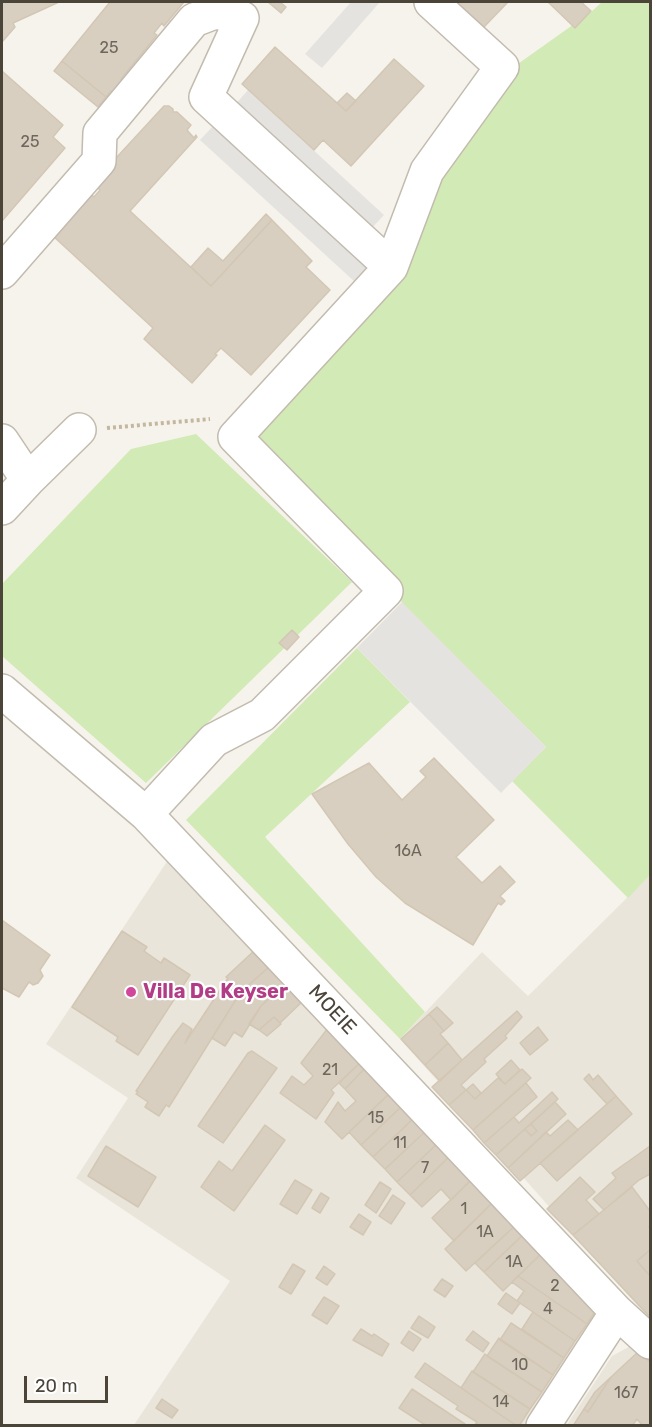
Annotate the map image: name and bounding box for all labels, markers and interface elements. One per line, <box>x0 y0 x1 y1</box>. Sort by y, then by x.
house number: 25 <box>100 38 118 58</box>
house number: 25 <box>21 132 39 152</box>
house number: 16A <box>394 841 422 861</box>
place label: Villa De Keyser <box>143 980 288 1004</box>
street label: MOEIE <box>303 980 361 1040</box>
marker: Villa De Keyser <box>124 985 138 999</box>
house number: 21 <box>322 1060 338 1080</box>
house number: 15 <box>368 1108 384 1128</box>
house number: 11 <box>393 1133 407 1153</box>
house number: 7 <box>421 1158 429 1178</box>
house number: 1 <box>461 1199 467 1219</box>
house number: 1A <box>476 1222 494 1242</box>
house number: 1A <box>505 1252 523 1272</box>
house number: 2 <box>550 1276 560 1296</box>
house number: 4 <box>543 1299 553 1319</box>
house number: 10 <box>511 1355 529 1375</box>
scale bar <box>27 1364 111 1402</box>
text: 20 m <box>35 1375 77 1397</box>
house number: 167 <box>614 1383 638 1403</box>
house number: 14 <box>493 1392 509 1412</box>

